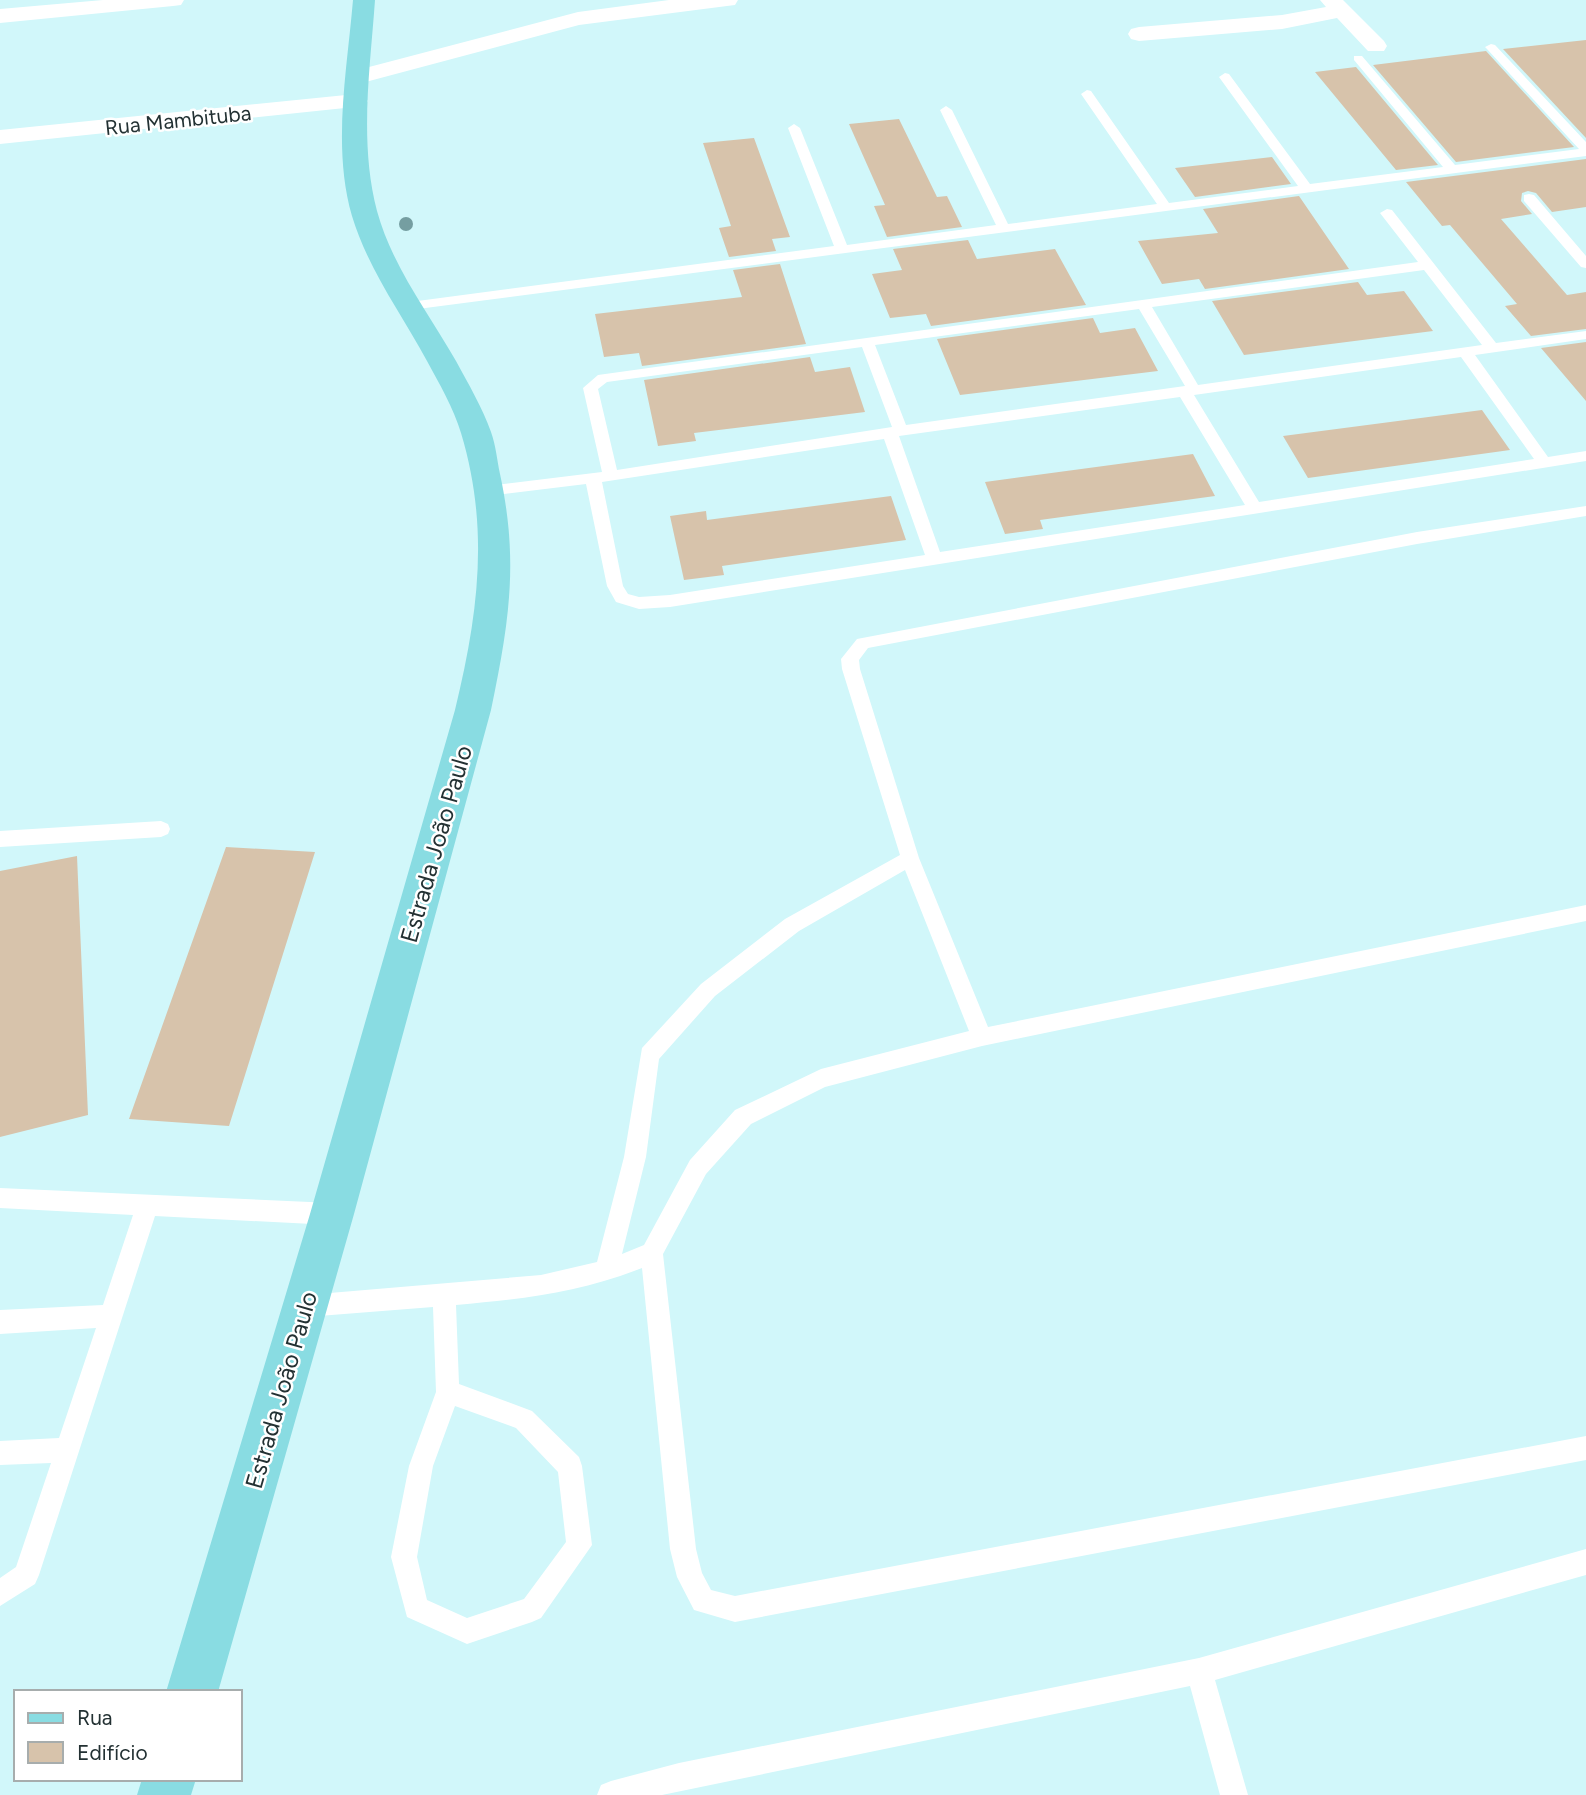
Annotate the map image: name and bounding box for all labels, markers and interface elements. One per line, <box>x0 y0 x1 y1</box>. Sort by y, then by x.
street label: Rua Mambituba <box>104 100 252 140</box>
street label: Estrada João Paulo <box>394 742 478 946</box>
street label: Estrada João Paulo <box>239 1288 323 1492</box>
legend <box>14 1690 242 1781</box>
text: Rua <box>77 1705 113 1730</box>
text: Edifício <box>77 1740 148 1765</box>

